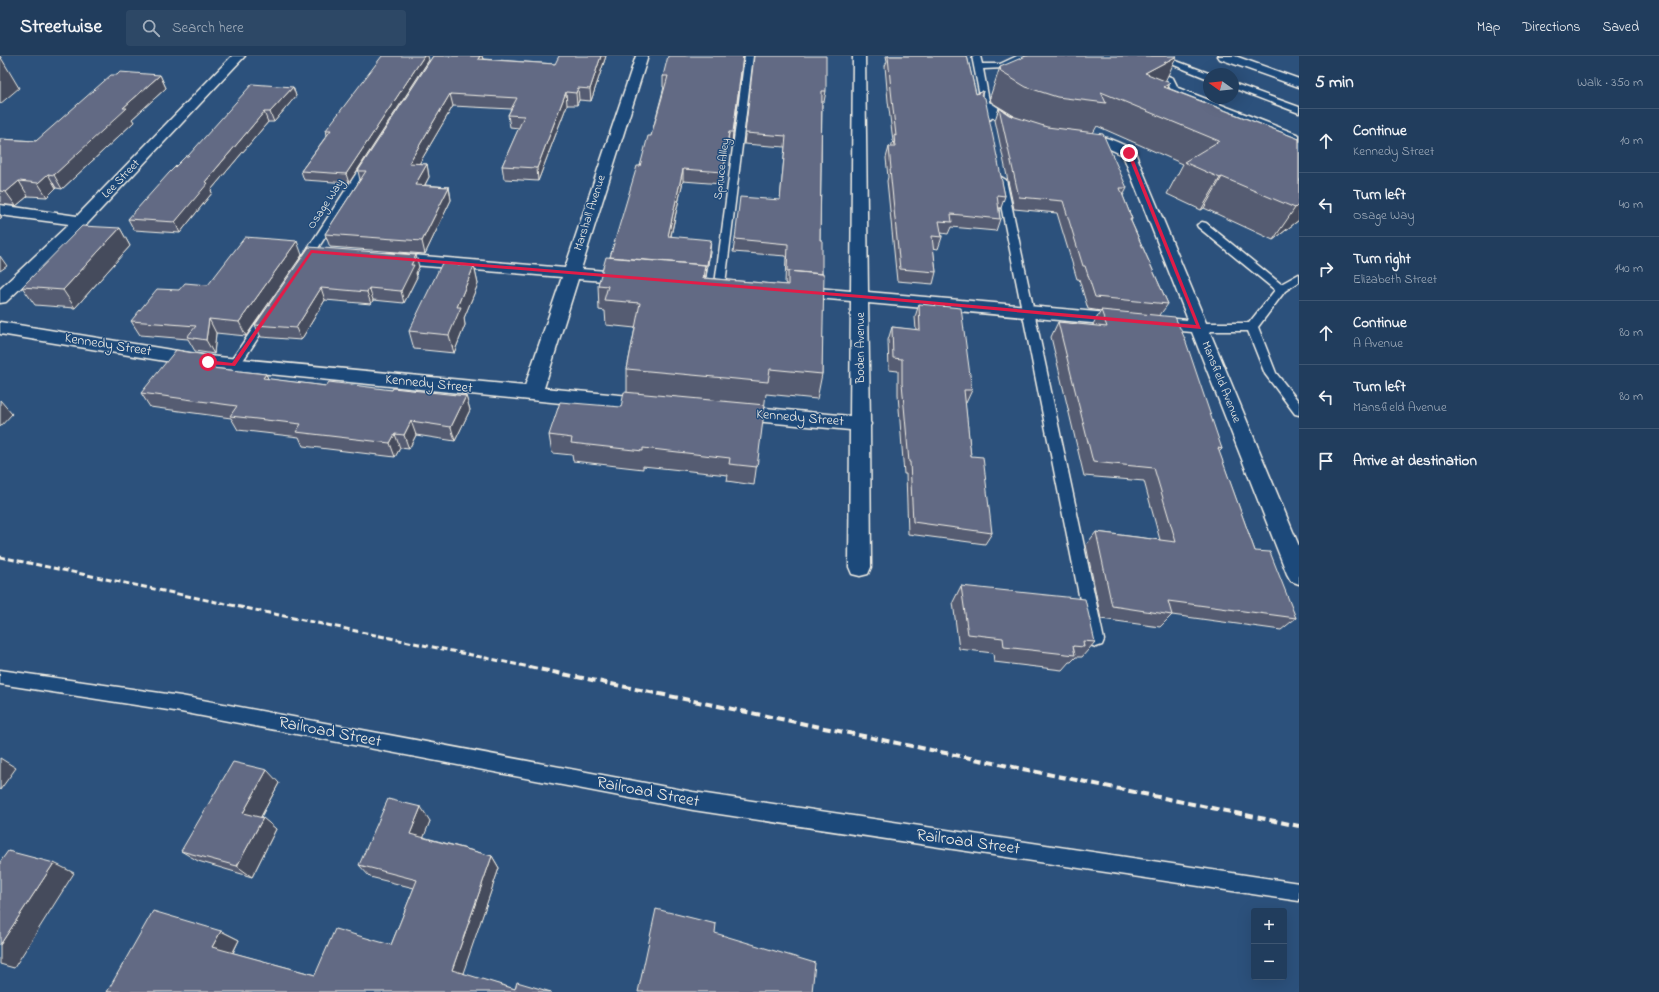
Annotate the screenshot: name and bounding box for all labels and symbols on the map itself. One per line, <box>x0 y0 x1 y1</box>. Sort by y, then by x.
north arrow <box>1203 68 1239 104</box>
street label: Spruce Alley <box>709 137 736 201</box>
route end <box>1120 144 1138 162</box>
street label: Lee Street <box>98 155 144 203</box>
street label: Marshall Avenue <box>569 172 611 253</box>
street label: Osage Way <box>303 175 350 233</box>
street label: Boden Avenue <box>852 312 870 385</box>
street label: Kennedy Street <box>63 328 153 363</box>
street label: Mansfield Avenue <box>1196 339 1246 426</box>
route start <box>199 353 217 371</box>
street label: Kennedy Street <box>384 369 474 400</box>
street label: Kennedy Street <box>755 404 845 433</box>
street label: Railroad Street <box>276 710 384 754</box>
street label: Railroad Street <box>594 770 702 814</box>
street label: Railroad Street <box>915 822 1022 862</box>

